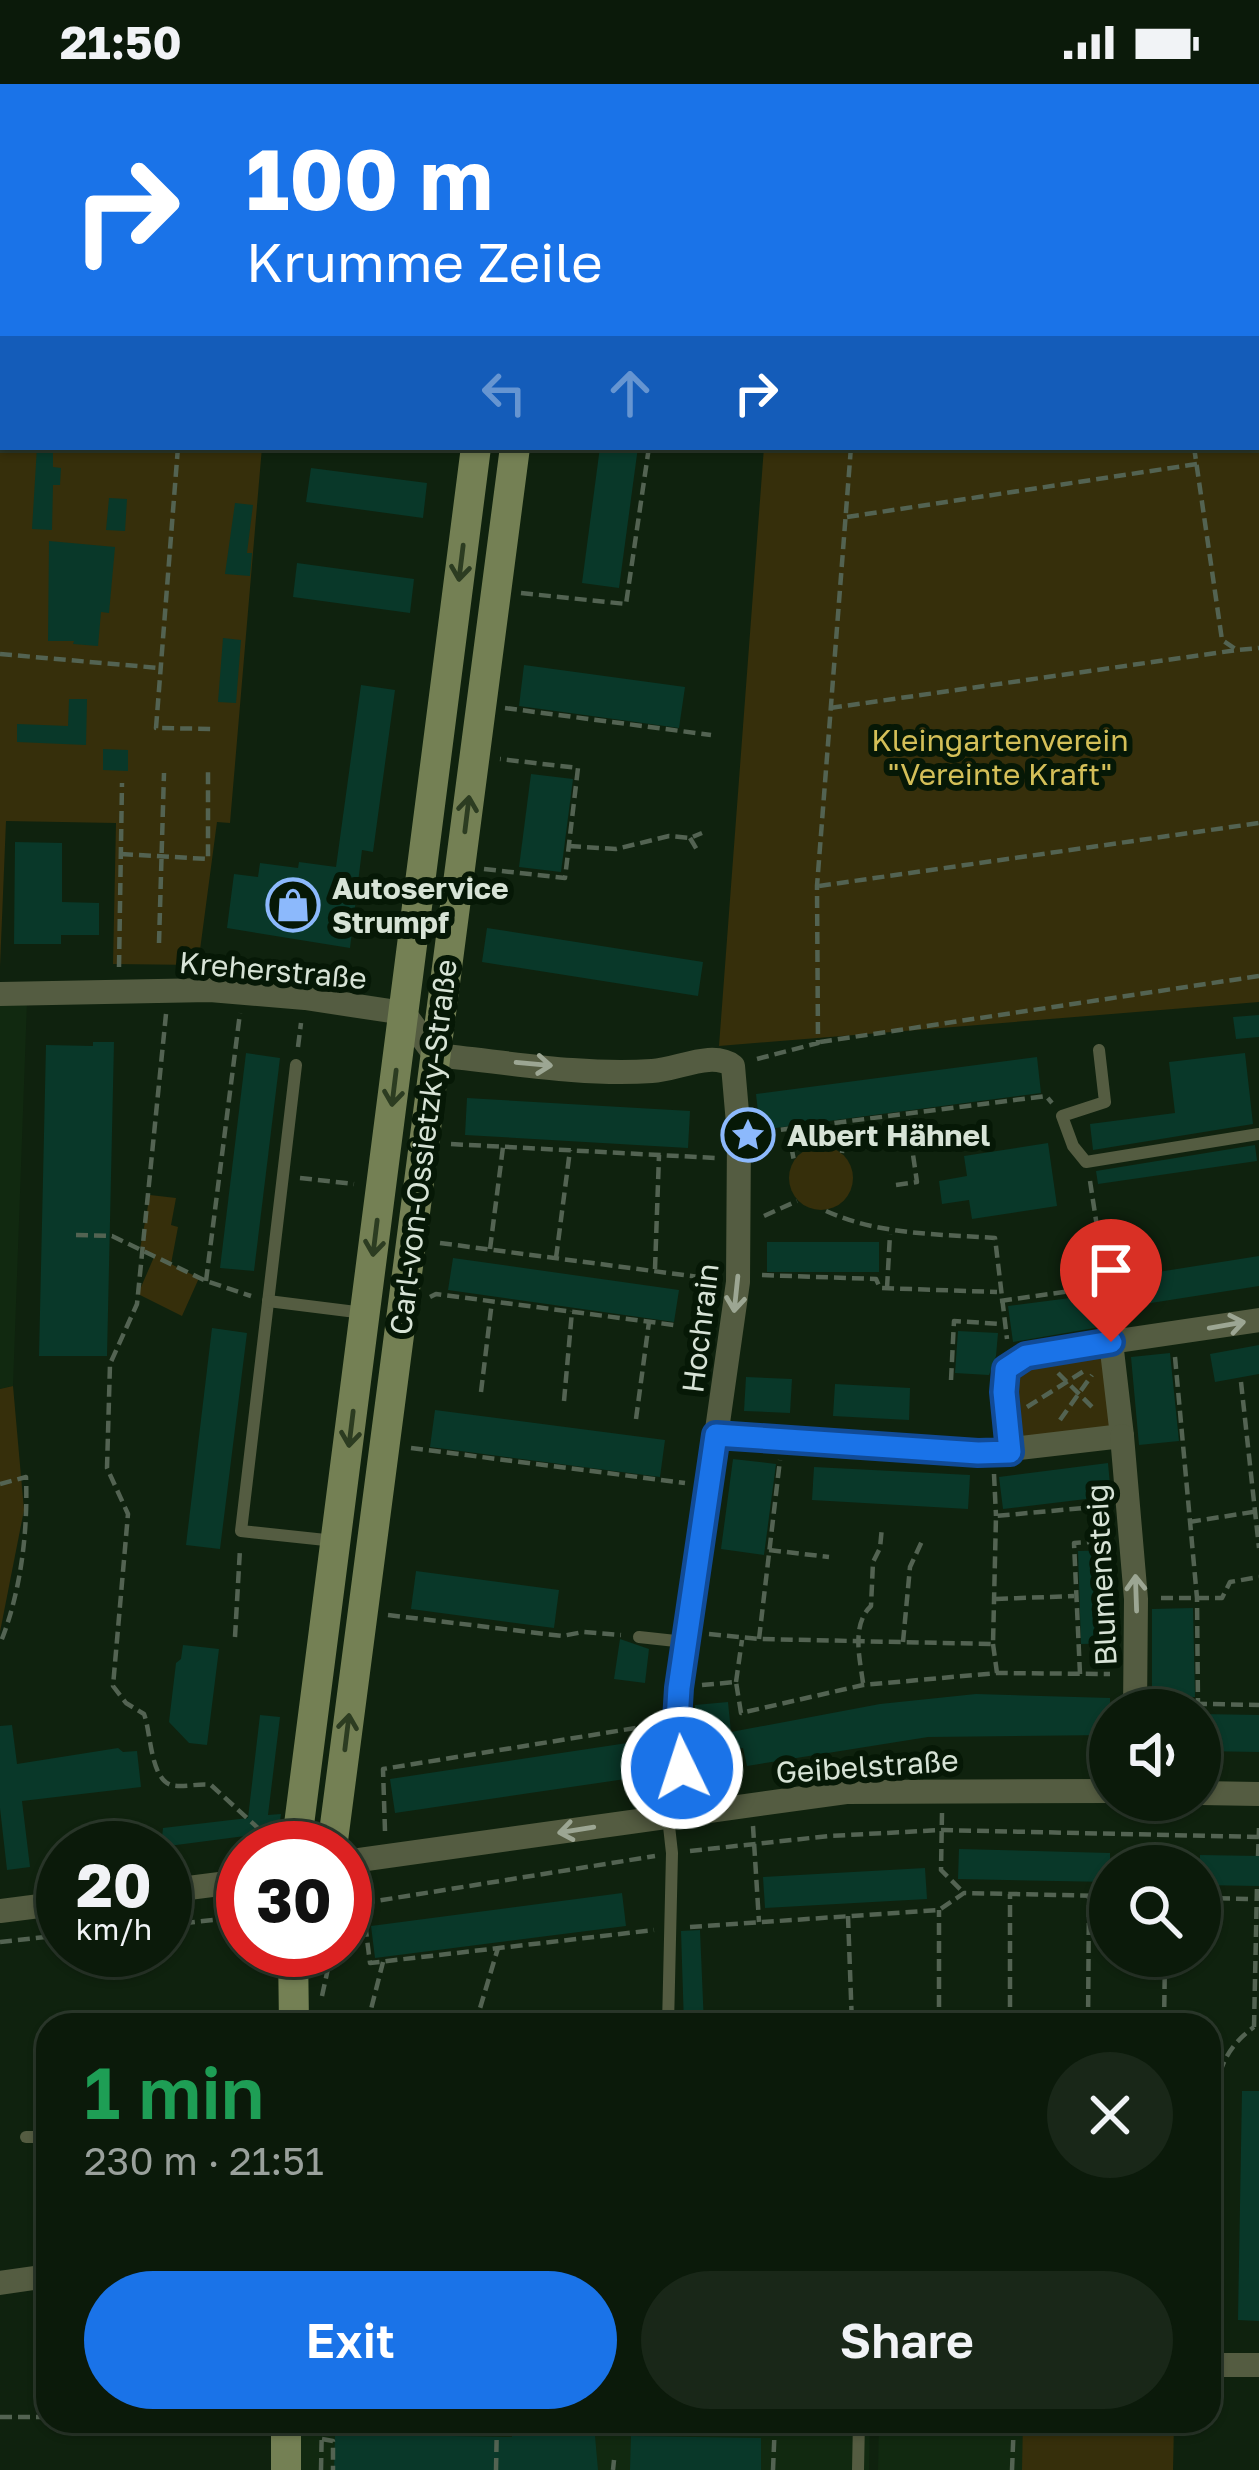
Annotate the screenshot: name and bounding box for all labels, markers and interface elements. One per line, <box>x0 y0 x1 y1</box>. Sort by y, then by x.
text: 21:50 <box>60 15 182 69</box>
text: 100 m <box>246 128 493 228</box>
icon: right <box>48 132 204 288</box>
text: Krumme Zeile <box>246 229 603 294</box>
icon: left <box>471 360 537 426</box>
icon: ahead <box>597 360 663 426</box>
icon: right <box>723 360 789 426</box>
one-way arrow <box>450 543 472 582</box>
park label: Kleingartenverein "Vereinte Kraft" <box>871 722 1129 792</box>
one-way arrow <box>456 795 479 834</box>
place label: Autoservice Strumpf <box>332 870 509 940</box>
shop icon: Autoservice Strumpf <box>265 877 321 933</box>
street label: Kreherstraße <box>178 944 368 996</box>
street label: Carl-von-Ossietzky-Straße <box>382 957 464 1337</box>
one-way arrow <box>514 1053 553 1076</box>
one-way arrow <box>383 1068 405 1107</box>
place icon: Albert Hähnel <box>720 1107 776 1163</box>
place label: Albert Hähnel <box>787 1117 990 1153</box>
one-way arrow <box>363 1218 386 1257</box>
pin <box>1060 1219 1162 1342</box>
icon: arrive <box>1078 1237 1144 1303</box>
street label: Hochrain <box>674 1261 726 1395</box>
one-way arrow <box>724 1274 747 1313</box>
one-way arrow <box>1206 1313 1245 1336</box>
one-way arrow <box>339 1409 361 1448</box>
street label: Blumensteig <box>1078 1483 1124 1667</box>
one-way arrow <box>1124 1574 1147 1613</box>
map controls <box>1089 1689 1221 1977</box>
button: sound <box>1089 1689 1221 1821</box>
position arrow <box>619 1705 745 1831</box>
one-way arrow <box>336 1713 358 1752</box>
street label: Geibelstraße <box>774 1742 960 1790</box>
one-way arrow <box>557 1819 596 1842</box>
speed limit sign: 30 <box>216 1821 372 1977</box>
button: search <box>1089 1845 1221 1977</box>
text: 20 <box>76 1848 152 1920</box>
text: km/h <box>76 1911 152 1947</box>
text: 1 min <box>84 2048 264 2135</box>
button: close <box>1047 2052 1173 2178</box>
text: 230 m · 21:51 <box>84 2137 324 2184</box>
button: Exit <box>84 2271 617 2409</box>
button: Share <box>641 2271 1173 2409</box>

